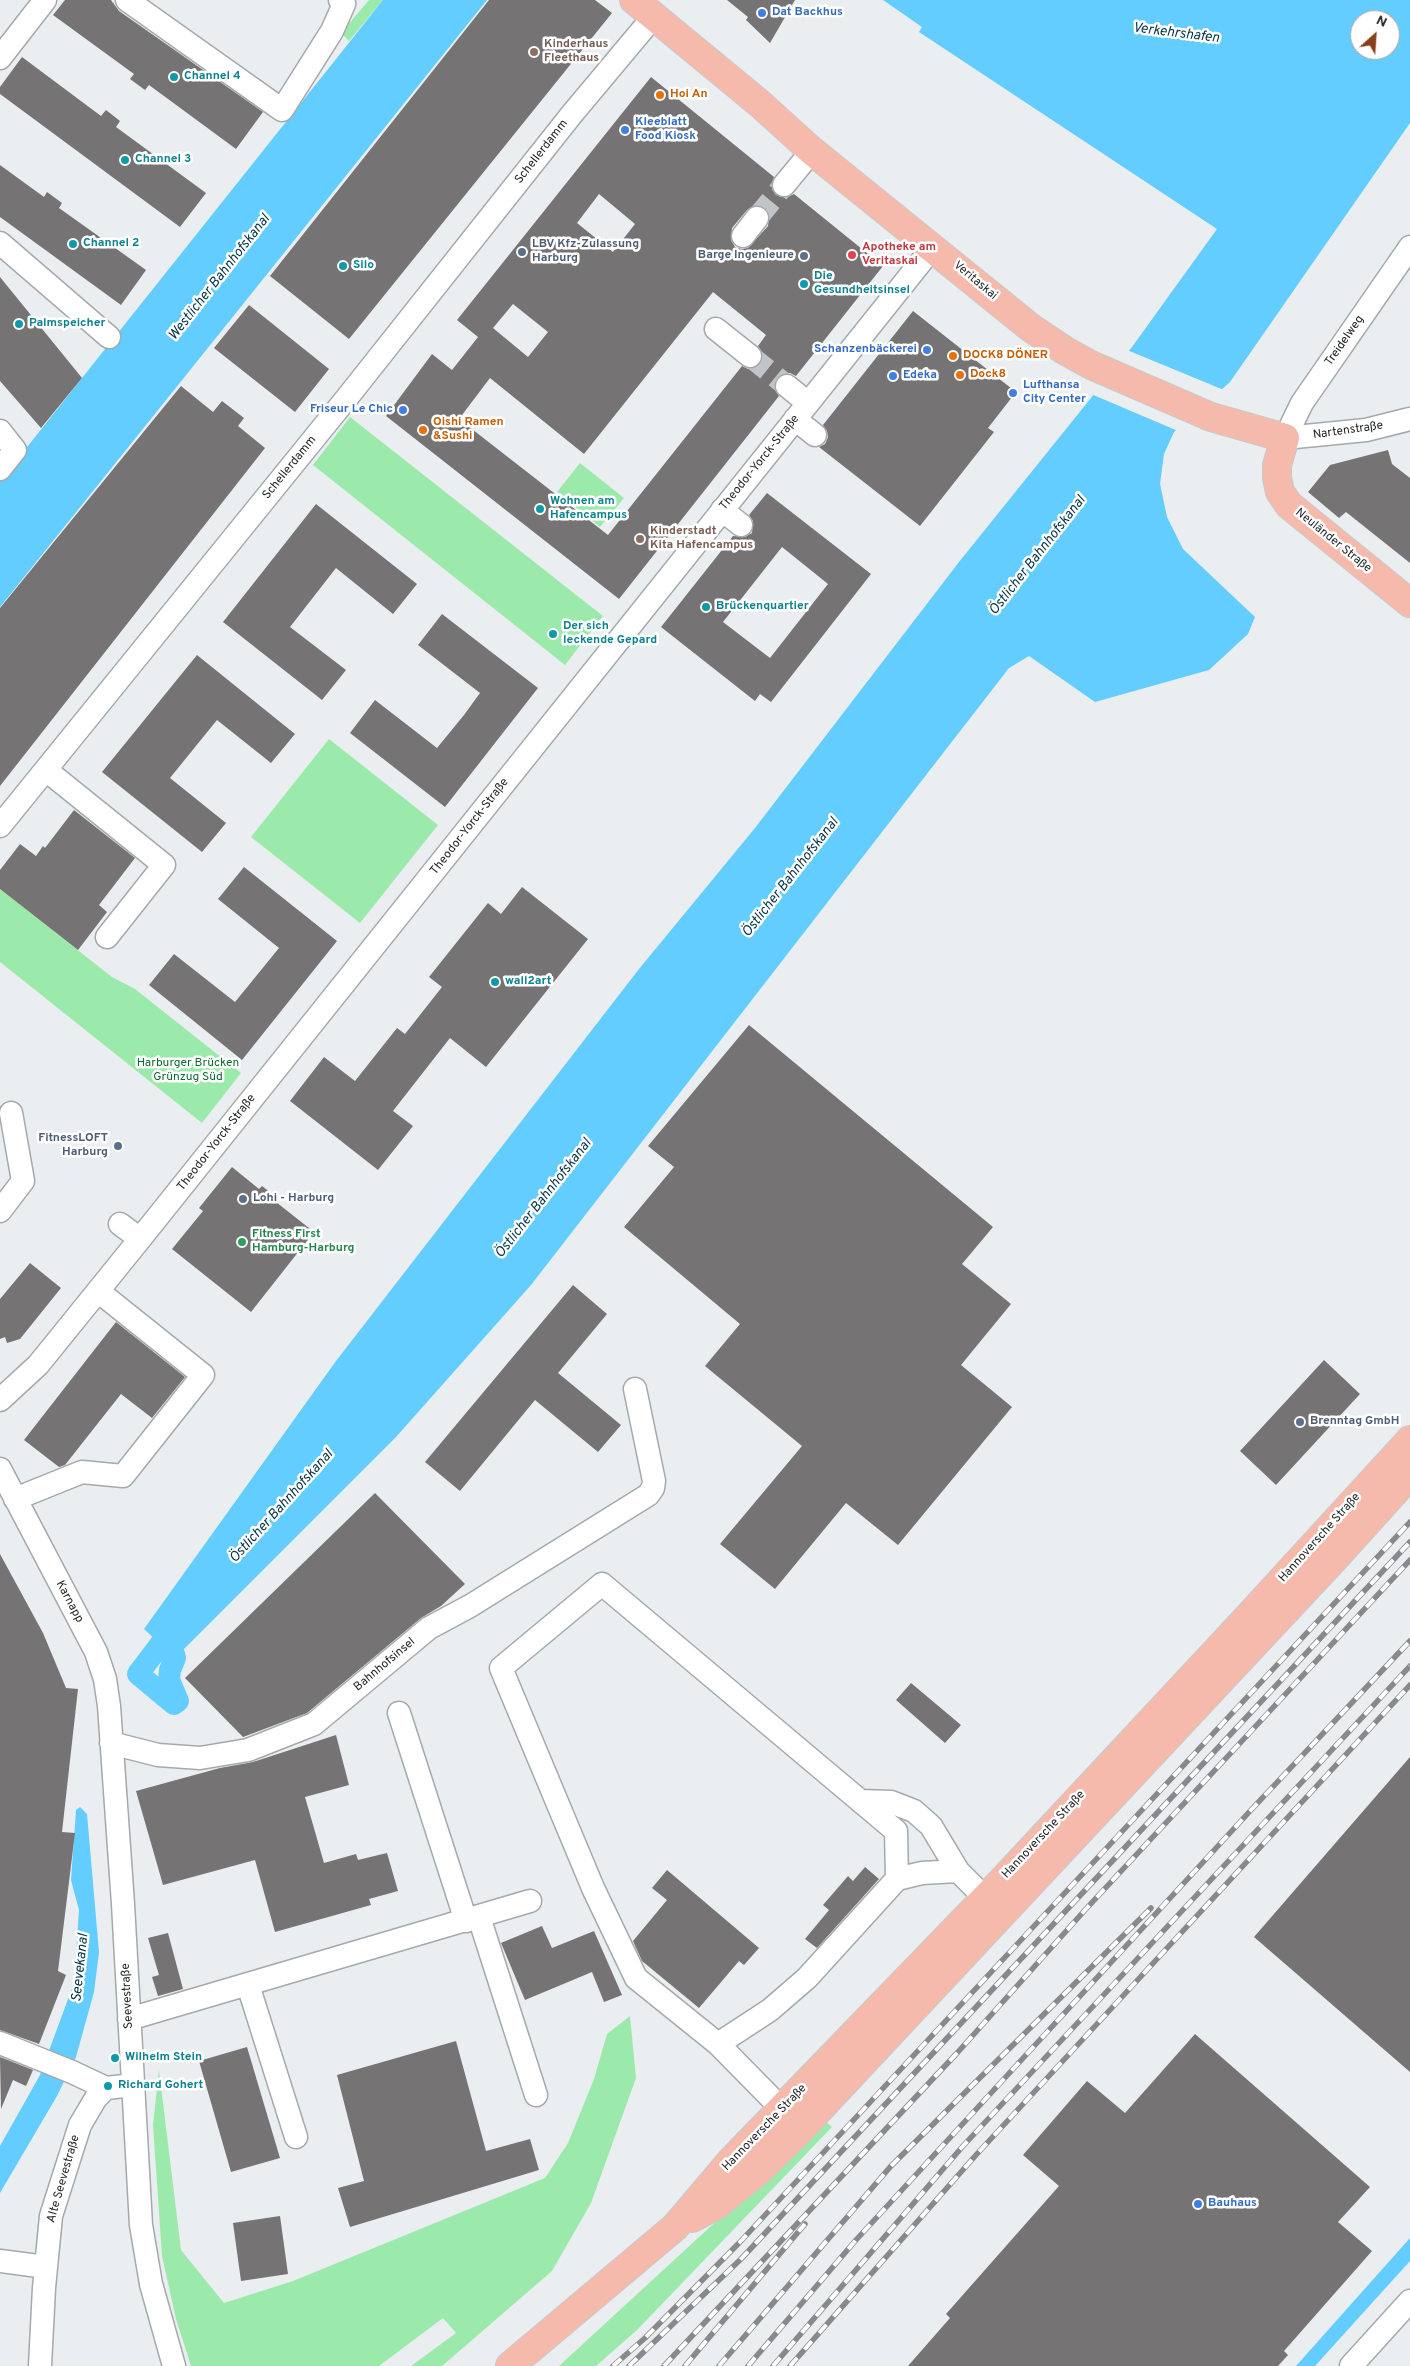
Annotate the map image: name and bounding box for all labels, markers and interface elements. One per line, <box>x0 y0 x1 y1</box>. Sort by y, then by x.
place label: Dat Backhus <box>772 6 843 20</box>
marker: Dat Backhus <box>756 7 768 19</box>
north arrow <box>1350 10 1400 60</box>
text: N <box>1373 12 1390 32</box>
water label: Verkehrshafen <box>1132 20 1220 48</box>
place label: Kinderhaus Fleethaus <box>544 38 608 66</box>
marker: Kinderhaus Fleethaus <box>528 46 540 58</box>
place label: Channel 4 <box>184 70 241 84</box>
marker: Channel 4 <box>168 71 180 83</box>
place label: Hoi An <box>670 88 708 102</box>
marker: Hoi An <box>654 89 666 101</box>
place label: Kleeblatt Food Kiosk <box>635 116 696 144</box>
street label: Schellerdamm <box>513 117 571 187</box>
marker: Kleeblatt Food Kiosk <box>619 124 631 136</box>
place label: Channel 3 <box>135 153 191 167</box>
marker: Channel 3 <box>119 154 131 166</box>
water label: Westlicher Bahnhofskanal <box>166 212 274 344</box>
place label: Channel 2 <box>83 237 139 251</box>
marker: Channel 2 <box>67 238 79 250</box>
place label: LBV Kfz-Zulassung Harburg <box>532 238 639 266</box>
place label: Apotheke am Veritaskai <box>862 241 936 269</box>
marker: LBV Kfz-Zulassung Harburg <box>516 246 528 258</box>
place label: Barge Ingenieure <box>698 249 794 263</box>
marker: Apotheke am Veritaskai <box>846 249 858 261</box>
marker: Barge Ingenieure <box>798 250 810 262</box>
place label: Silo <box>353 259 374 273</box>
street label: Veritaskai <box>950 259 1000 303</box>
marker: Silo <box>337 260 349 272</box>
place label: Die Gesundheitsinsel <box>814 270 910 298</box>
marker: Die Gesundheitsinsel <box>798 278 810 290</box>
street label: Treidelweg <box>1322 313 1368 369</box>
place label: Palmspeicher <box>29 317 105 331</box>
marker: Palmspeicher <box>13 318 25 330</box>
place label: Schanzenbäckerei <box>814 343 917 357</box>
marker: Schanzenbäckerei <box>921 344 933 356</box>
place label: DOCK8 DÖNER <box>963 349 1048 363</box>
marker: DOCK8 DÖNER <box>947 350 959 362</box>
place label: Dock8 <box>970 368 1006 382</box>
place label: Edeka <box>903 369 937 383</box>
marker: Dock8 <box>954 369 966 381</box>
marker: Edeka <box>887 370 899 382</box>
place label: Lufthansa City Center <box>1023 379 1086 407</box>
marker: Lufthansa City Center <box>1007 387 1019 399</box>
place label: Friseur Le Chic <box>310 403 393 417</box>
marker: Friseur Le Chic <box>397 404 409 416</box>
street label: Theodor-Yorck-Straße <box>717 412 803 514</box>
place label: Oishi Ramen &Sushi <box>433 416 504 444</box>
street label: Nartenstraße <box>1312 419 1384 443</box>
marker: Oishi Ramen &Sushi <box>417 424 429 436</box>
street label: Schellerdamm <box>260 433 320 503</box>
water label: Östlicher Bahnhofskanal <box>986 493 1090 619</box>
place label: Wohnen am Hafencampus <box>550 495 627 523</box>
marker: Wohnen am Hafencampus <box>534 503 546 515</box>
street label: Neuländer Straße <box>1292 506 1374 576</box>
place label: Kinderstadt Kita Hafencampus <box>650 525 753 553</box>
marker: Kinderstadt Kita Hafencampus <box>634 533 646 545</box>
place label: Brückenquartier <box>716 600 809 614</box>
marker: Brückenquartier <box>700 601 712 613</box>
place label: Der sich leckende Gepard <box>563 620 657 648</box>
marker: Der sich leckende Gepard <box>547 628 559 640</box>
street label: Theodor-Yorck-Straße <box>428 776 512 878</box>
water label: Östlicher Bahnhofskanal <box>739 815 843 941</box>
place label: wall2art <box>505 975 551 989</box>
marker: wall2art <box>489 976 501 988</box>
park label: Harburger Brücken Grünzug Süd <box>137 1057 239 1085</box>
street label: Theodor-Yorck-Straße <box>175 1092 259 1194</box>
place label: FitnessLOFT Harburg <box>38 1132 108 1160</box>
water label: Östlicher Bahnhofskanal <box>492 1136 596 1262</box>
marker: FitnessLOFT Harburg <box>112 1140 124 1152</box>
place label: Lohi - Harburg <box>253 1192 334 1206</box>
marker: Lohi - Harburg <box>237 1193 249 1205</box>
place label: Fitness First Hamburg-Harburg <box>252 1228 355 1256</box>
marker: Fitness First Hamburg-Harburg <box>236 1236 248 1248</box>
place label: Brenntag GmbH <box>1310 1415 1399 1429</box>
marker: Brenntag GmbH <box>1294 1416 1306 1428</box>
water label: Östlicher Bahnhofskanal <box>227 1447 337 1567</box>
street label: Hannoversche Straße <box>1276 1491 1364 1585</box>
street label: Karnapp <box>52 1578 86 1626</box>
street label: Bahnhofsinsel <box>351 1635 419 1695</box>
street label: Hannoversche Straße <box>1000 1788 1088 1882</box>
water label: Seevekanal <box>69 1933 93 2003</box>
street label: Seevestraße <box>119 1963 137 2029</box>
place label: Wilhelm Stein <box>125 2051 202 2065</box>
marker: Wilhelm Stein <box>109 2052 121 2064</box>
place label: Richard Gohert <box>118 2079 203 2093</box>
marker: Richard Gohert <box>102 2080 114 2092</box>
street label: Hannoversche Straße <box>720 2082 810 2174</box>
street label: Alte Seevestraße <box>45 2133 83 2225</box>
place label: Bauhaus <box>1208 2197 1257 2211</box>
marker: Bauhaus <box>1192 2198 1204 2210</box>

